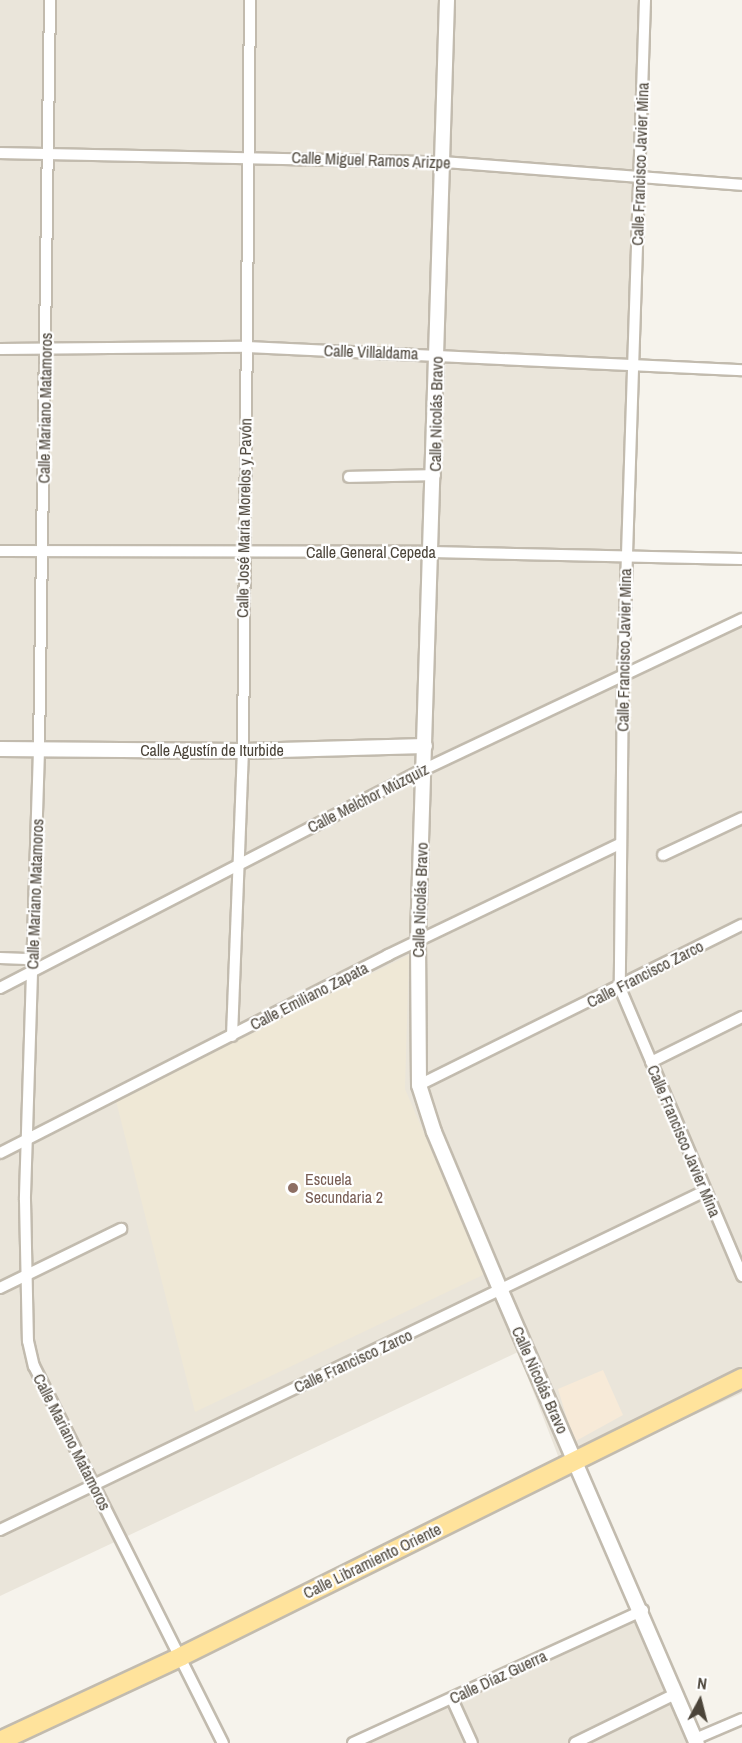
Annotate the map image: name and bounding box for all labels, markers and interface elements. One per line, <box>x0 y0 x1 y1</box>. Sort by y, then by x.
street label: Calle Francisco Javier Mina <box>628 82 652 246</box>
street label: Calle Miguel Ramos Arizpe <box>291 148 451 172</box>
street label: Calle Mariano Matamoros <box>34 332 56 484</box>
street label: Calle Villaldama <box>323 341 419 363</box>
street label: Calle Nicolás Bravo <box>425 356 447 472</box>
street label: Calle José María Morelos y Pavón <box>233 418 255 618</box>
street label: Calle General Cepeda <box>306 542 436 562</box>
street label: Calle Francisco Javier Mina <box>613 568 635 732</box>
street label: Calle Agustín de Iturbide <box>140 740 284 760</box>
street label: Calle Melchor Múzquiz <box>304 759 432 837</box>
street label: Calle Mariano Matamoros <box>23 818 47 970</box>
street label: Calle Nicolás Bravo <box>408 842 432 958</box>
street label: Calle Francisco Zarco <box>583 936 707 1012</box>
street label: Calle Emiliano Zapata <box>247 958 371 1034</box>
street label: Calle Francisco Javier Mina <box>643 1062 725 1220</box>
place label: Escuela Secundaria 2 <box>305 1169 383 1207</box>
marker: Escuela Secundaria 2 <box>286 1181 300 1195</box>
street label: Calle Nicolás Bravo <box>508 1323 572 1437</box>
street label: Calle Francisco Zarco <box>291 1325 415 1397</box>
street label: Calle Mariano Matamoros <box>29 1370 115 1514</box>
street label: Calle Libramiento Oriente <box>300 1519 444 1603</box>
street label: Calle Díaz Guerra <box>446 1646 550 1708</box>
north arrow <box>670 1671 730 1731</box>
text: N <box>696 1672 708 1695</box>

